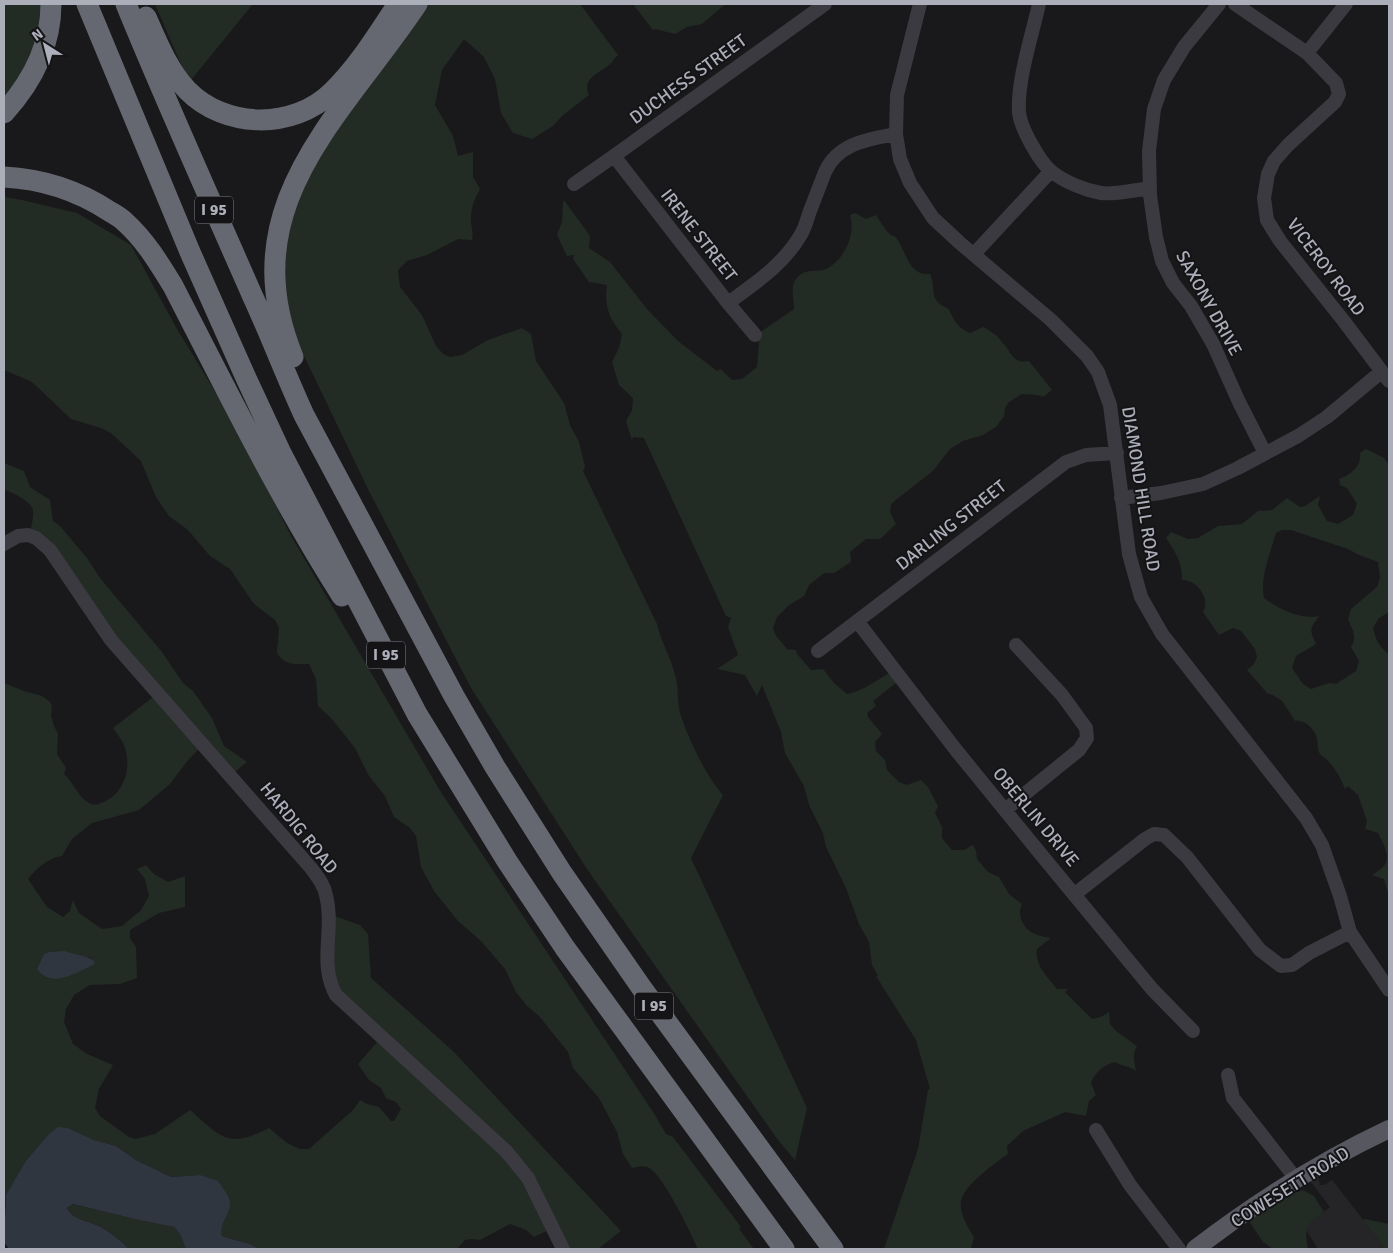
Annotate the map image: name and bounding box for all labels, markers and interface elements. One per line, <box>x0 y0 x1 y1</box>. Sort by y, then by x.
north arrow <box>20 20 70 70</box>
text: N <box>29 25 47 45</box>
street label: DUCHESS STREET <box>625 29 751 129</box>
street label: IRENE STREET <box>656 184 742 286</box>
road number: I 95 <box>195 196 233 224</box>
street label: VICEROY ROAD <box>1282 214 1370 320</box>
street label: SAXONY DRIVE <box>1171 247 1247 359</box>
street label: DIAMOND HILL ROAD <box>1117 405 1165 573</box>
street label: DARLING STREET <box>891 475 1011 575</box>
road number: I 95 <box>367 642 405 668</box>
street label: OBERLIN DRIVE <box>988 763 1084 871</box>
street label: HARDIG ROAD <box>255 778 343 878</box>
road number: I 95 <box>635 992 673 1019</box>
street label: COWESETT ROAD <box>1227 1142 1353 1232</box>

